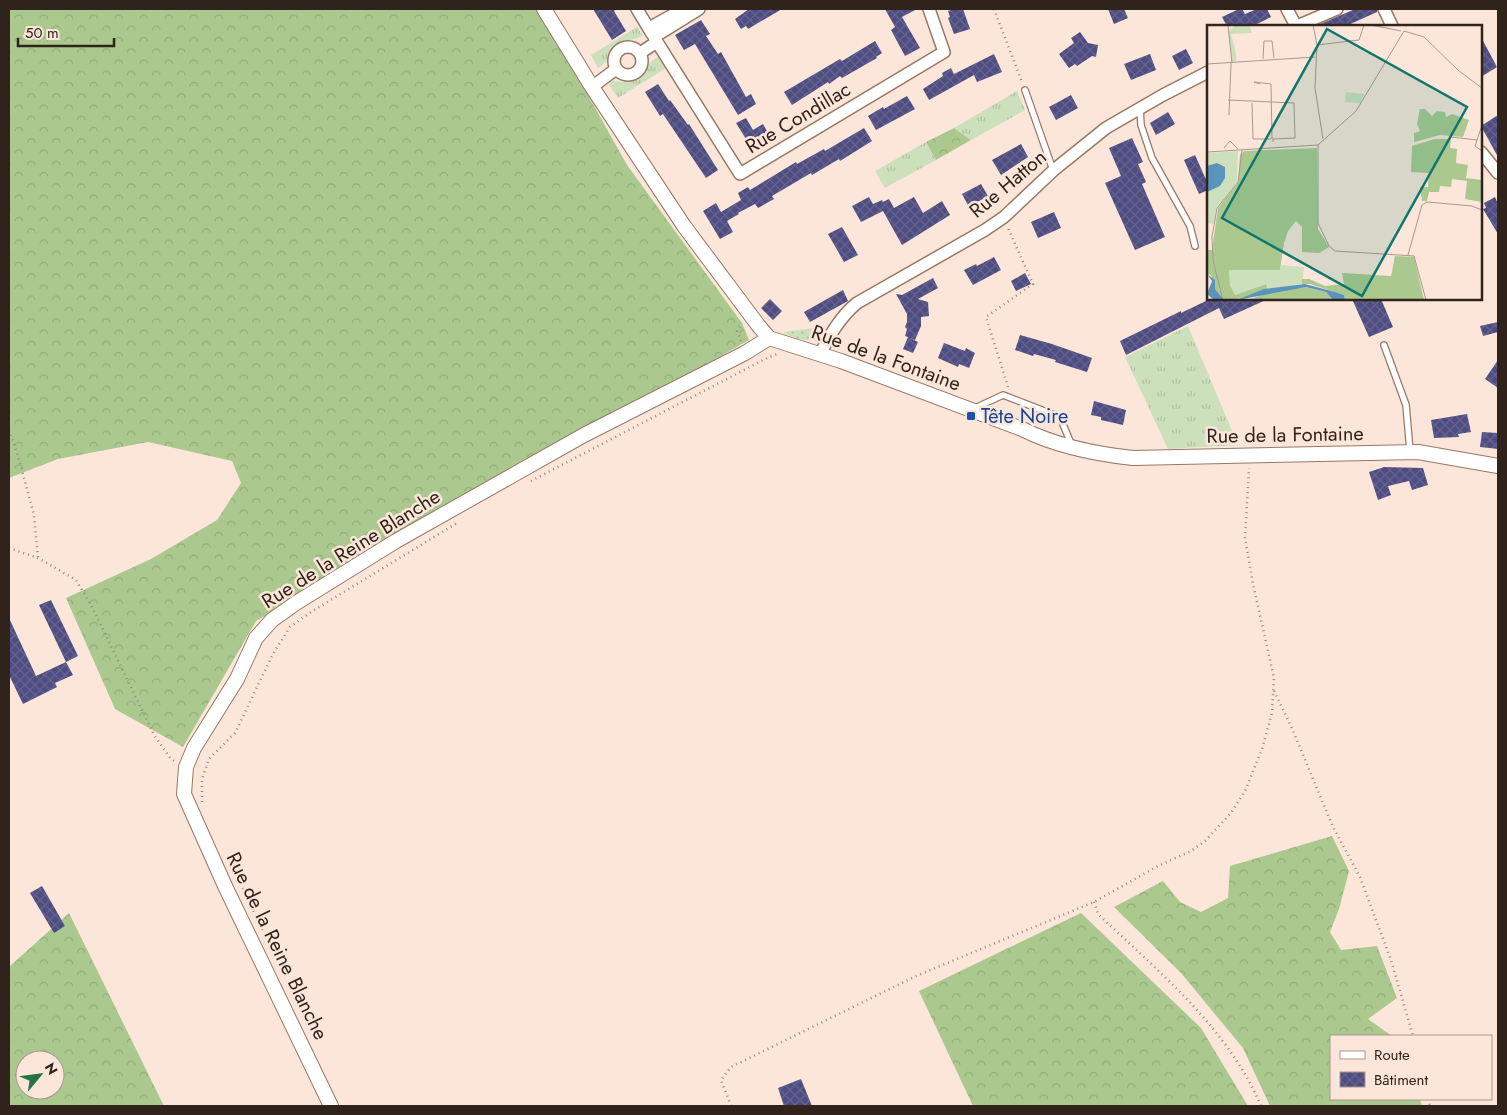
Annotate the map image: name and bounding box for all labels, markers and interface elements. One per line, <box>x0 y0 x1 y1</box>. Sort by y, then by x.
scale bar <box>18 15 114 47</box>
text: 50 m <box>25 22 59 44</box>
inset map <box>1207 25 1482 300</box>
street label: Rue Condillac <box>740 75 856 161</box>
street label: Rue Hatton <box>963 143 1053 225</box>
street label: Rue de la Fontaine <box>807 317 965 399</box>
place label: Tête Noire <box>981 402 1068 431</box>
marker: Tête Noire <box>965 410 977 422</box>
street label: Rue de la Fontaine <box>1206 419 1364 451</box>
street label: Rue de la Reine Blanche <box>256 482 446 616</box>
street label: Rue de la Reine Blanche <box>219 847 335 1045</box>
legend <box>1330 1035 1492 1100</box>
text: Route <box>1374 1044 1410 1066</box>
north arrow <box>15 1050 65 1100</box>
text: N <box>40 1059 63 1078</box>
text: Bâtiment <box>1374 1069 1428 1091</box>

